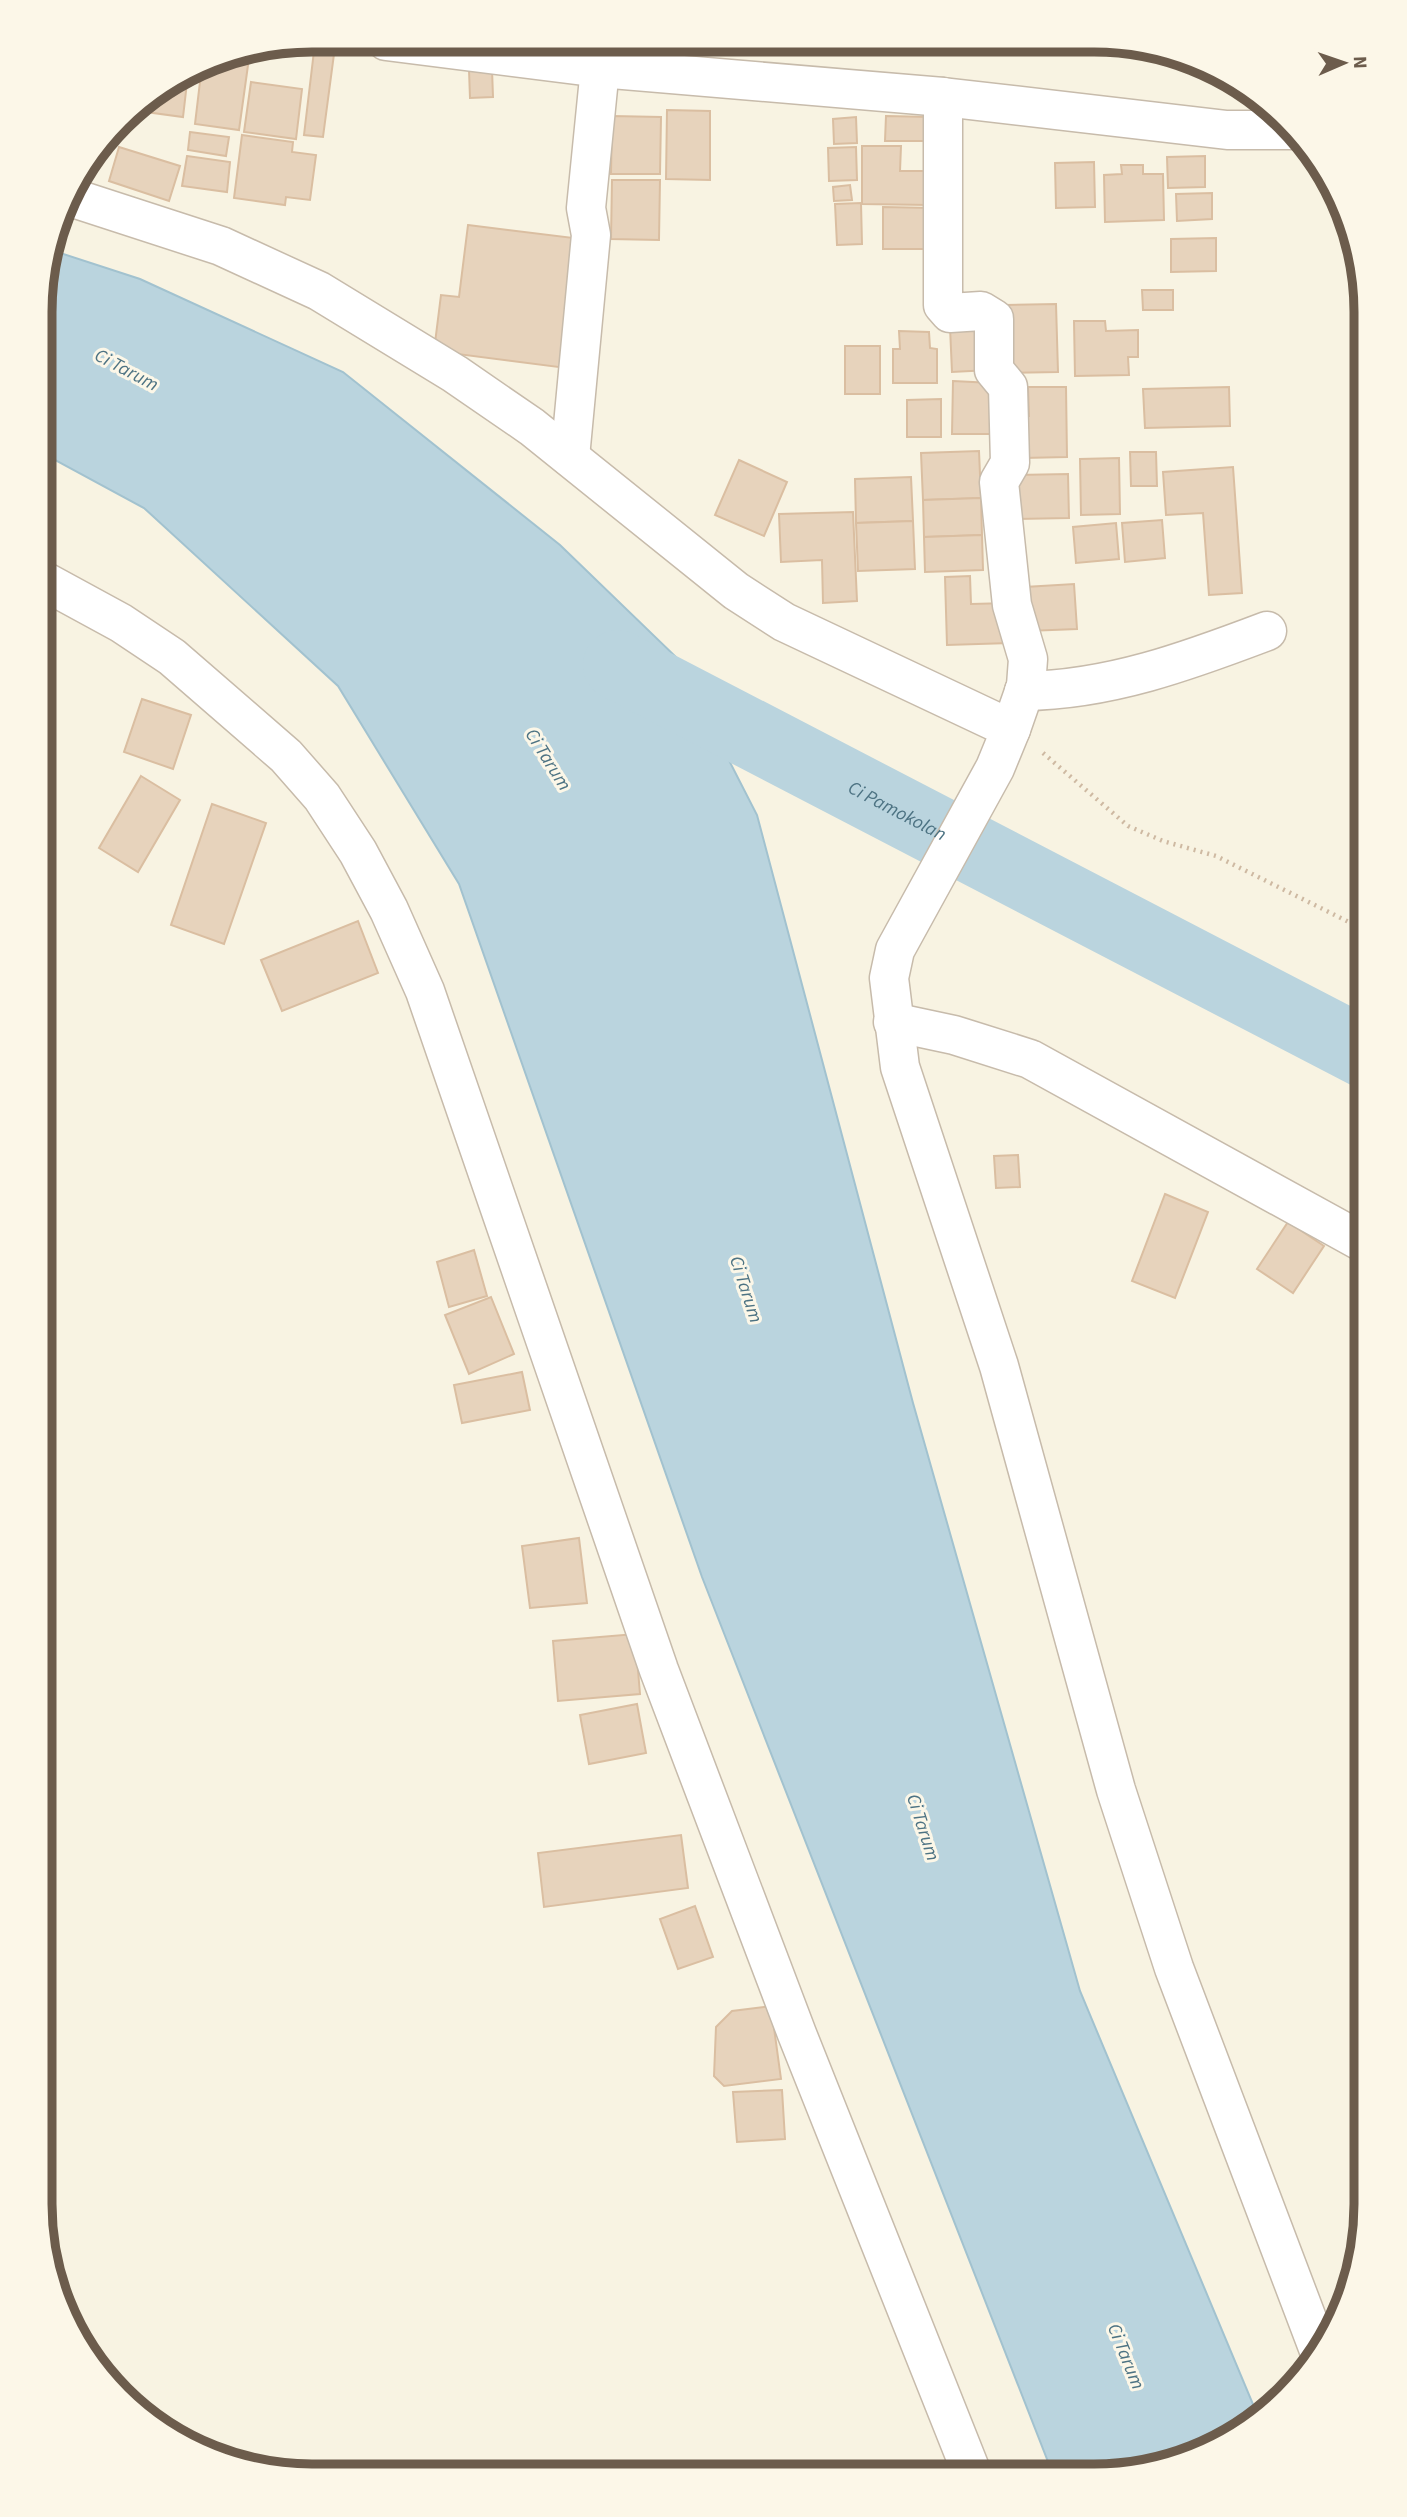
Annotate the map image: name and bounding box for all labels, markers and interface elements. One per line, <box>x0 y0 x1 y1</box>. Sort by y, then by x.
north arrow <box>1309 28 1379 98</box>
text: N <box>1346 56 1373 69</box>
water label: Ci Tarum <box>90 342 163 398</box>
water label: Ci Tarum <box>518 723 577 796</box>
water label: Ci Pamokolan <box>843 775 951 848</box>
water label: Ci Tarum <box>722 1253 769 1326</box>
water label: Ci Tarum <box>899 1791 946 1864</box>
water label: Ci Tarum <box>1100 2320 1151 2394</box>

